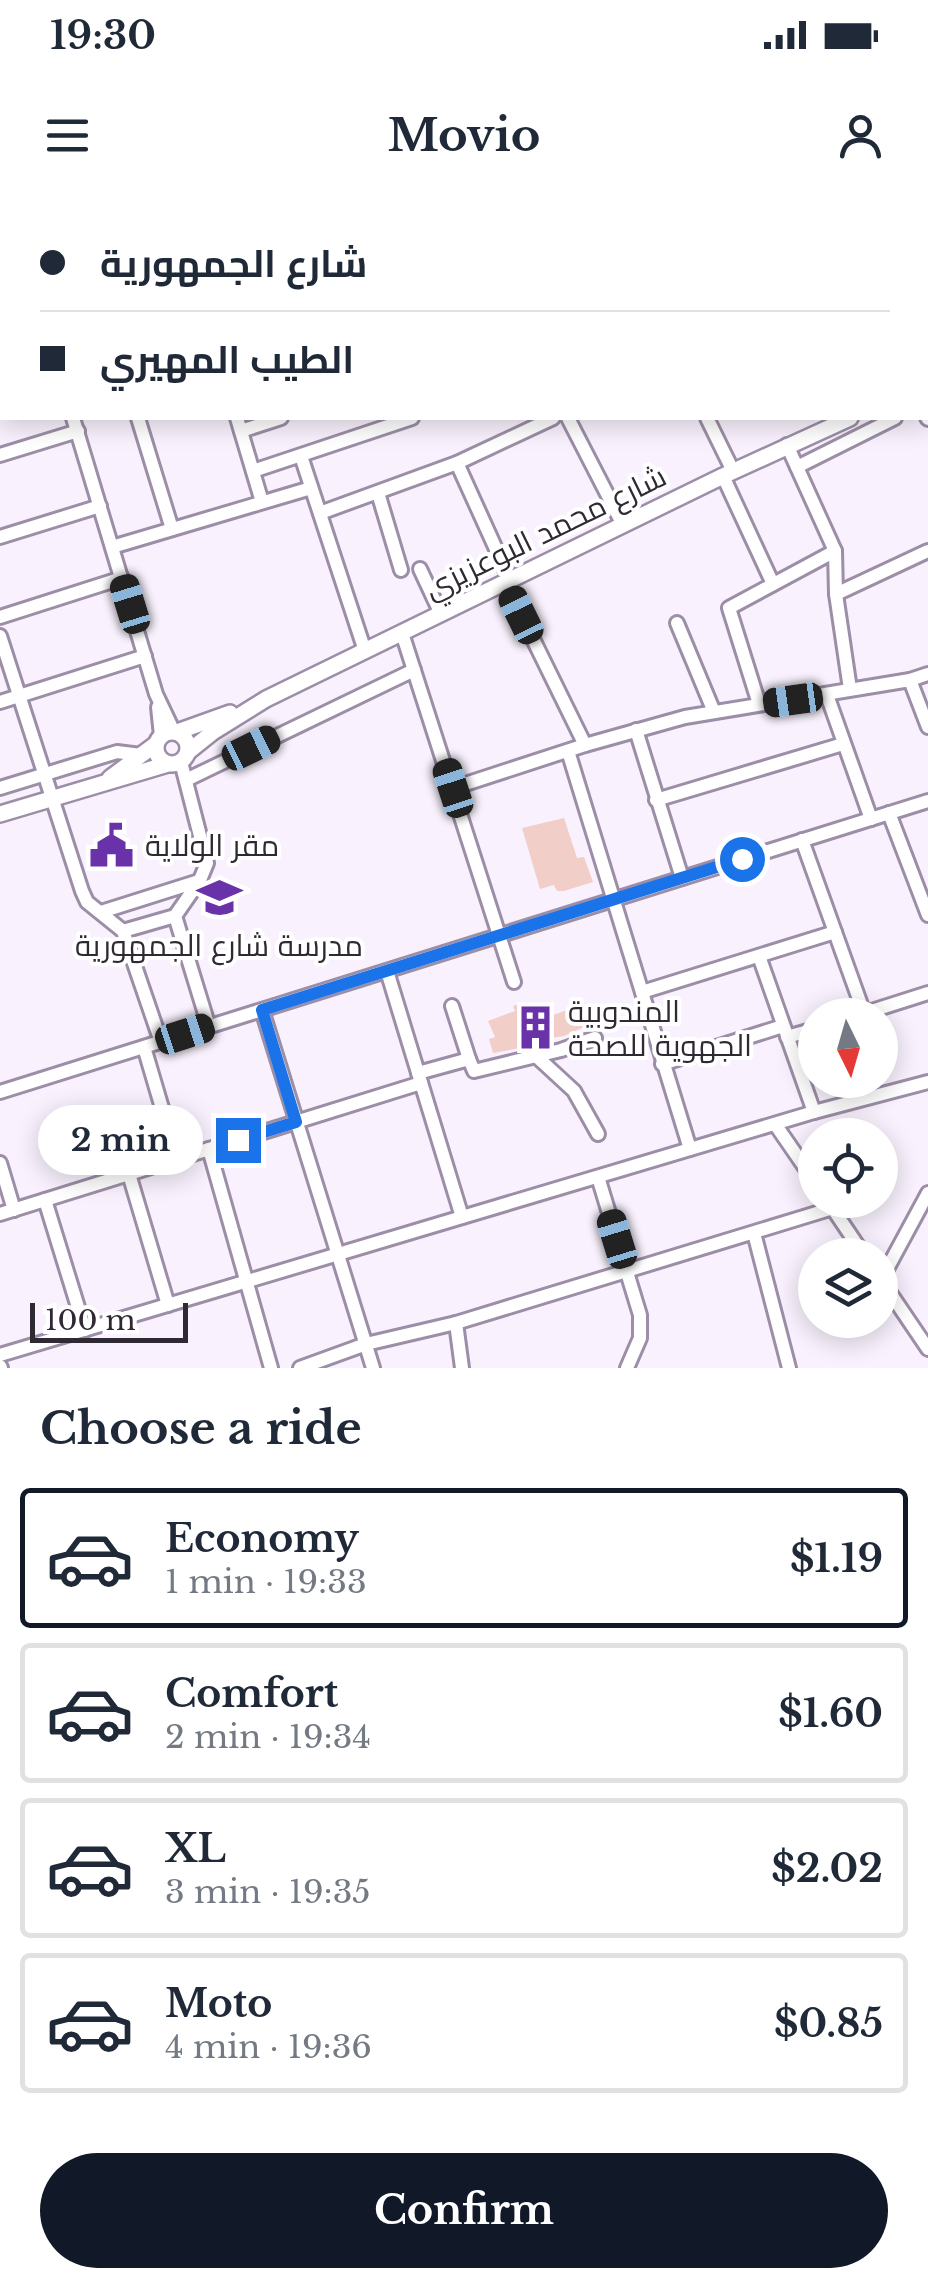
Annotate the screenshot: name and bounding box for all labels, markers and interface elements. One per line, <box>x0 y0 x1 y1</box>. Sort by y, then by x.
text: 19:30 <box>50 12 156 59</box>
text: Movio <box>387 107 541 163</box>
icon: menu <box>40 108 95 163</box>
icon: person <box>833 108 888 163</box>
text: شارع الجمهورية <box>100 240 367 287</box>
text: الطيب المهيري <box>100 336 354 383</box>
street label: شارع محمد البوعزيزي <box>418 457 674 611</box>
car <box>107 571 153 637</box>
car <box>494 581 548 649</box>
car <box>761 681 825 719</box>
car <box>217 721 285 775</box>
car <box>429 755 477 821</box>
public building icon: مقر الولاية <box>88 821 136 869</box>
place label: مقر الولاية <box>145 827 279 864</box>
route start <box>720 837 765 882</box>
school or university icon: مدرسة شارع الجمهورية <box>195 874 243 922</box>
place label: مدرسة شارع الجمهورية <box>75 927 363 966</box>
place label: المندوبية الجهوية للصحة <box>568 993 752 1064</box>
north arrow <box>798 998 898 1098</box>
map controls <box>798 998 898 1338</box>
building icon: المندوبية الجهوية للصحة <box>511 1004 559 1052</box>
car <box>152 1010 218 1058</box>
callout: 2 min <box>38 1105 203 1175</box>
route end <box>216 1118 261 1163</box>
button: locate <box>798 1118 898 1218</box>
text: 2 min <box>71 1120 170 1160</box>
car <box>594 1206 640 1272</box>
button: layers <box>798 1238 898 1338</box>
scale bar <box>30 1298 188 1342</box>
text: 100 m <box>45 1303 136 1338</box>
text: Choose a ride <box>40 1400 362 1456</box>
icon: car <box>45 1513 135 1603</box>
text: Economy <box>165 1515 359 1562</box>
text: $1.19 <box>790 1535 883 1582</box>
text: 1 min · 19:33 <box>165 1562 367 1602</box>
icon: car <box>45 1668 135 1758</box>
text: Comfort <box>165 1670 338 1717</box>
text: $1.60 <box>778 1690 883 1737</box>
text: 2 min · 19:34 <box>165 1717 371 1757</box>
icon: car <box>45 1823 135 1913</box>
text: XL <box>165 1825 226 1872</box>
text: $2.02 <box>771 1845 883 1892</box>
text: 3 min · 19:35 <box>165 1872 371 1912</box>
icon: car <box>45 1978 135 2068</box>
text: Moto <box>165 1980 272 2027</box>
text: $0.85 <box>774 2000 883 2047</box>
text: 4 min · 19:36 <box>165 2027 372 2067</box>
button: Confirm <box>40 2153 888 2268</box>

